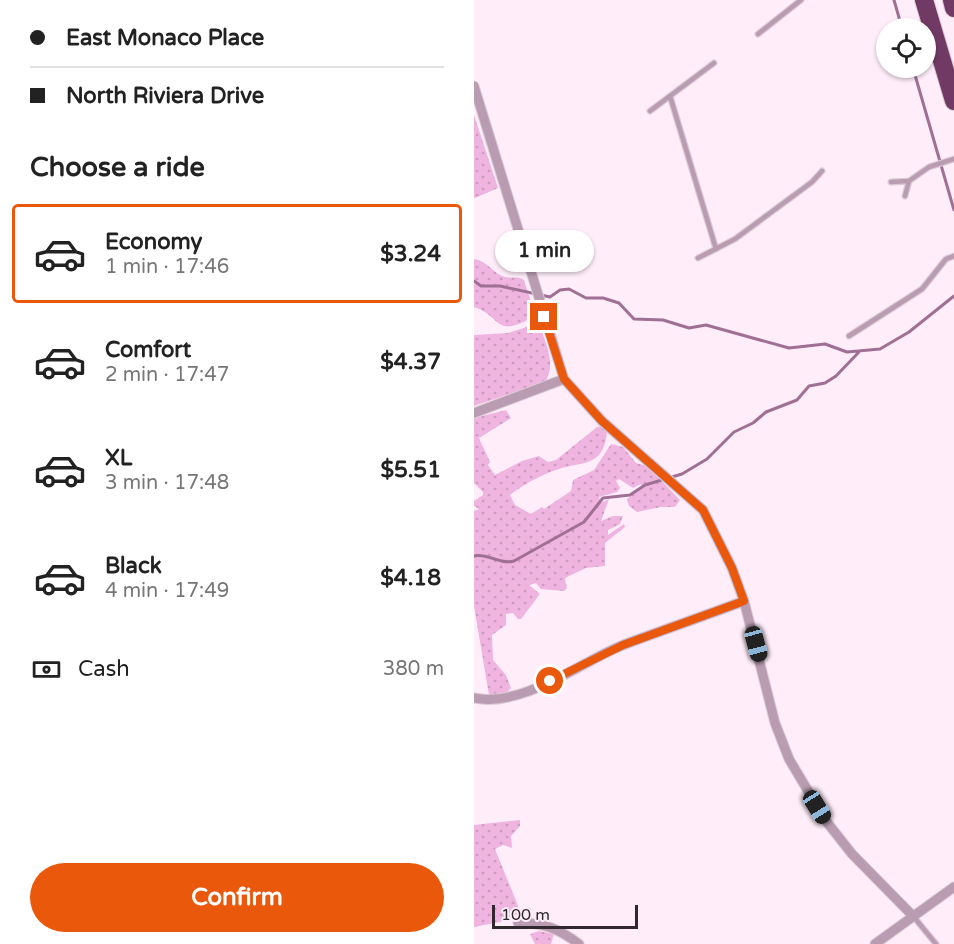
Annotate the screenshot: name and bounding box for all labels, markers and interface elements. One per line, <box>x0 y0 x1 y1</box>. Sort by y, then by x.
map controls <box>876 18 936 78</box>
button: locate <box>876 18 936 78</box>
text: East Monaco Place <box>66 25 264 51</box>
text: North Riviera Drive <box>66 83 264 109</box>
text: Choose a ride <box>30 151 205 184</box>
icon: car <box>33 227 87 281</box>
text: Economy <box>105 229 202 255</box>
callout: 1 min <box>494 230 593 272</box>
text: 1 min <box>518 239 571 263</box>
text: $3.24 <box>380 241 441 267</box>
text: 1 min · 17:46 <box>105 255 229 279</box>
route end <box>530 303 557 330</box>
icon: car <box>33 335 87 389</box>
text: Comfort <box>105 337 191 363</box>
text: $4.37 <box>380 349 441 375</box>
text: 2 min · 17:47 <box>105 363 229 387</box>
icon: car <box>33 443 87 497</box>
text: XL <box>105 445 132 471</box>
text: $5.51 <box>380 457 441 483</box>
text: 3 min · 17:48 <box>105 471 229 495</box>
icon: car <box>33 551 87 605</box>
text: Black <box>105 553 162 579</box>
text: $4.18 <box>380 565 441 591</box>
text: 4 min · 17:49 <box>105 579 229 603</box>
car <box>743 624 769 664</box>
icon: cash <box>30 653 63 686</box>
text: Cash <box>78 656 130 682</box>
text: 380 m <box>383 657 444 681</box>
route start <box>536 667 563 694</box>
car <box>800 787 834 827</box>
button: Confirm <box>30 863 444 932</box>
scale bar <box>492 902 638 930</box>
text: 100 m <box>501 905 550 925</box>

